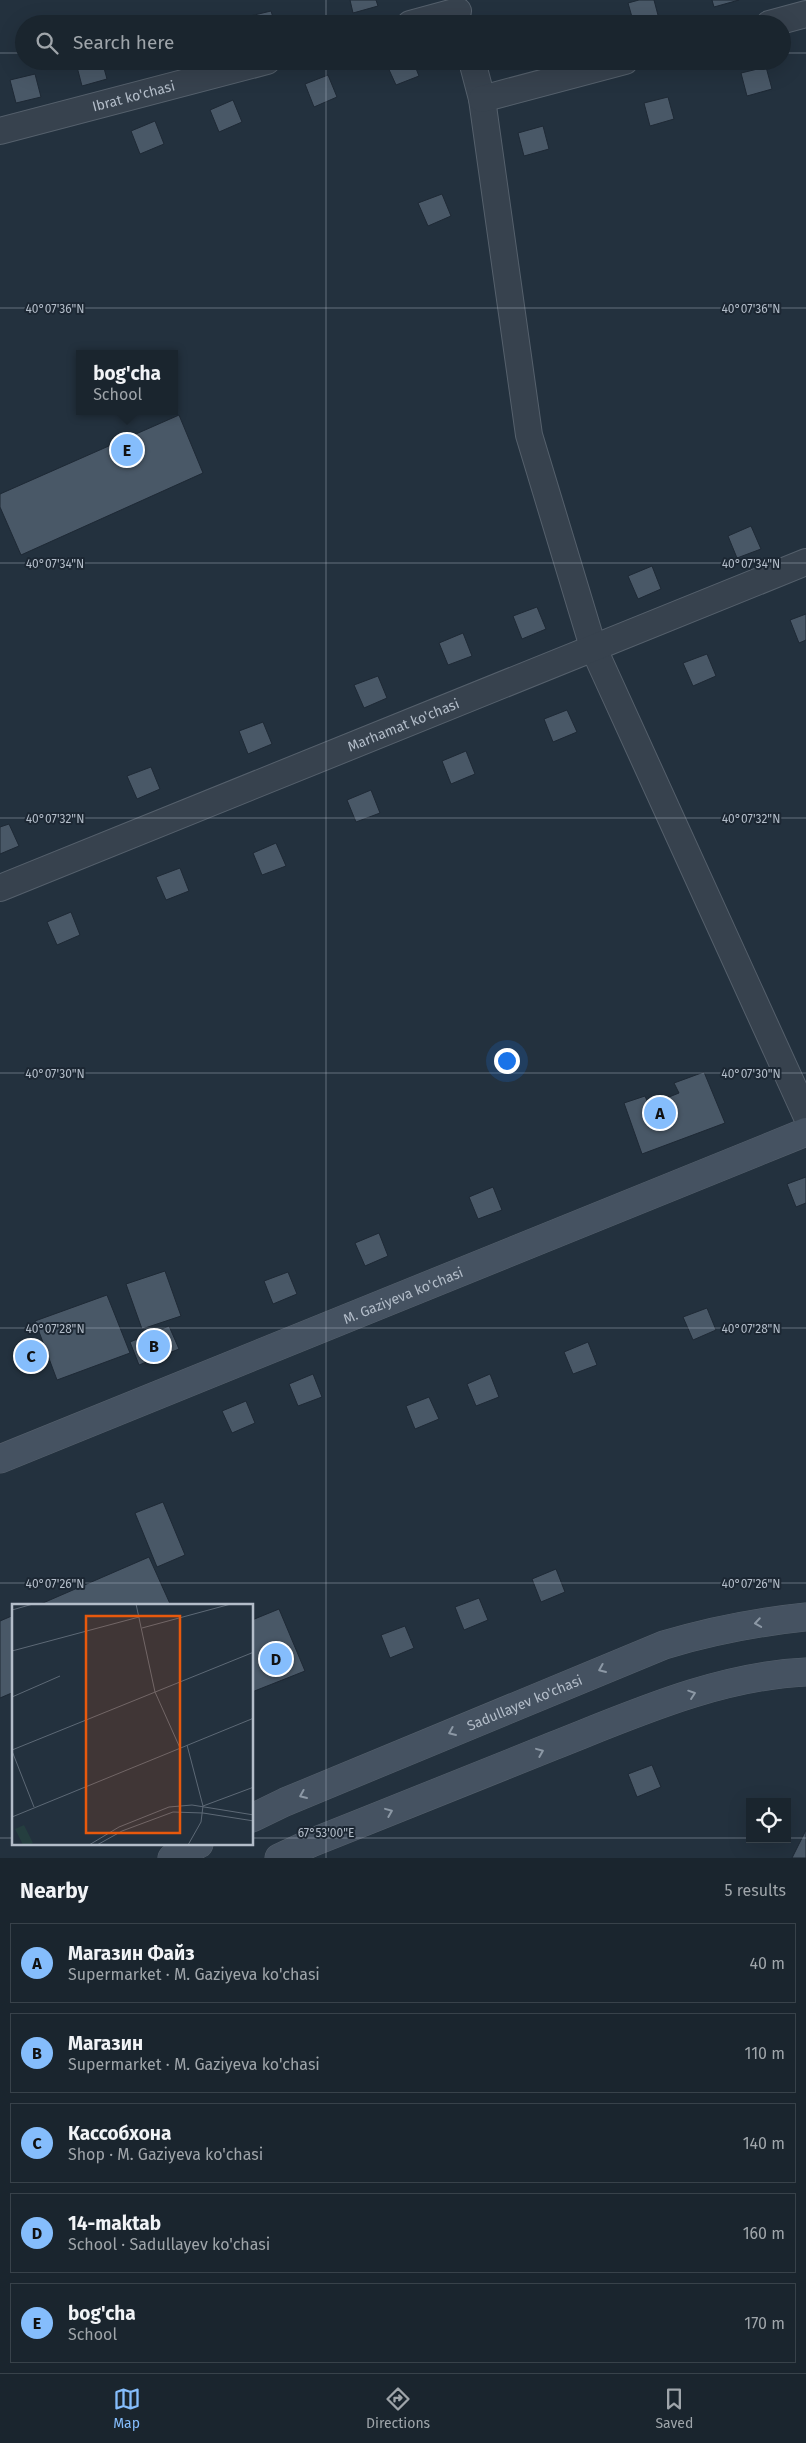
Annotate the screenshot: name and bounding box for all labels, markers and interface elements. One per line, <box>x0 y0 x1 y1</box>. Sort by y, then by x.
search box <box>15 15 791 70</box>
icon: search <box>33 29 61 57</box>
text: Search here <box>73 31 174 54</box>
street label: Ibrat ko'chasi <box>90 77 177 115</box>
text: 40°07'36"N <box>25 302 85 316</box>
text: 40°07'36"N <box>721 302 781 316</box>
popup <box>76 350 178 415</box>
text: bog'cha <box>93 362 161 385</box>
text: School <box>93 385 142 404</box>
pin: E <box>111 431 143 469</box>
text: 40°07'34"N <box>26 557 84 571</box>
text: 40°07'34"N <box>722 557 780 571</box>
street label: Marhamat ko'chasi <box>345 695 462 755</box>
text: 40°07'32"N <box>26 812 84 826</box>
text: 40°07'32"N <box>722 812 780 826</box>
your location <box>494 1048 520 1074</box>
text: 40°07'30"N <box>25 1067 85 1081</box>
text: 40°07'30"N <box>721 1067 781 1081</box>
pin: A <box>644 1094 676 1132</box>
street label: M. Gaziyeva ko'chasi <box>341 1264 466 1327</box>
text: 40°07'28"N <box>25 1322 85 1336</box>
text: 40°07'28"N <box>721 1322 781 1336</box>
pin: B <box>138 1327 170 1365</box>
pin: C <box>15 1337 47 1375</box>
text: 40°07'26"N <box>26 1577 84 1591</box>
text: 40°07'26"N <box>722 1577 780 1591</box>
inset map <box>12 1604 254 1846</box>
one-way arrow <box>753 1617 762 1627</box>
pin: D <box>260 1640 292 1678</box>
one-way arrow <box>598 1662 607 1673</box>
street label: Sadullayev ko'chasi <box>464 1671 585 1734</box>
one-way arrow <box>687 1690 695 1700</box>
one-way arrow <box>449 1726 457 1736</box>
one-way arrow <box>535 1747 544 1758</box>
one-way arrow <box>299 1788 308 1799</box>
map controls <box>746 1798 791 1843</box>
button: locate <box>746 1798 791 1843</box>
one-way arrow <box>384 1808 393 1818</box>
text: 67°53'00"E <box>298 1826 354 1840</box>
text: Nearby <box>20 1878 88 1904</box>
text: 5 results <box>725 1881 786 1900</box>
text: Магазин Файз <box>68 1942 195 1965</box>
text: A <box>32 1954 42 1973</box>
text: 40 m <box>750 1954 785 1973</box>
text: Supermarket · M. Gaziyeva ko'chasi <box>68 1965 320 1984</box>
text: Магазин <box>68 2032 143 2055</box>
text: B <box>32 2044 42 2063</box>
text: 110 m <box>744 2044 785 2063</box>
text: Supermarket · M. Gaziyeva ko'chasi <box>68 2055 320 2074</box>
text: Кассобхона <box>68 2122 171 2145</box>
text: C <box>32 2134 42 2153</box>
text: 140 m <box>743 2134 785 2153</box>
text: Shop · M. Gaziyeva ko'chasi <box>68 2145 263 2164</box>
text: 14-maktab <box>68 2212 161 2235</box>
text: D <box>32 2224 42 2243</box>
text: 160 m <box>743 2224 785 2243</box>
text: School · Sadullayev ko'chasi <box>68 2235 270 2254</box>
text: bog'cha <box>68 2302 136 2325</box>
text: E <box>33 2314 41 2333</box>
text: 170 m <box>744 2314 785 2333</box>
text: School <box>68 2325 117 2344</box>
tab: Map <box>113 2385 141 2432</box>
tab: Directions <box>366 2385 430 2432</box>
tab: Saved <box>655 2385 693 2432</box>

